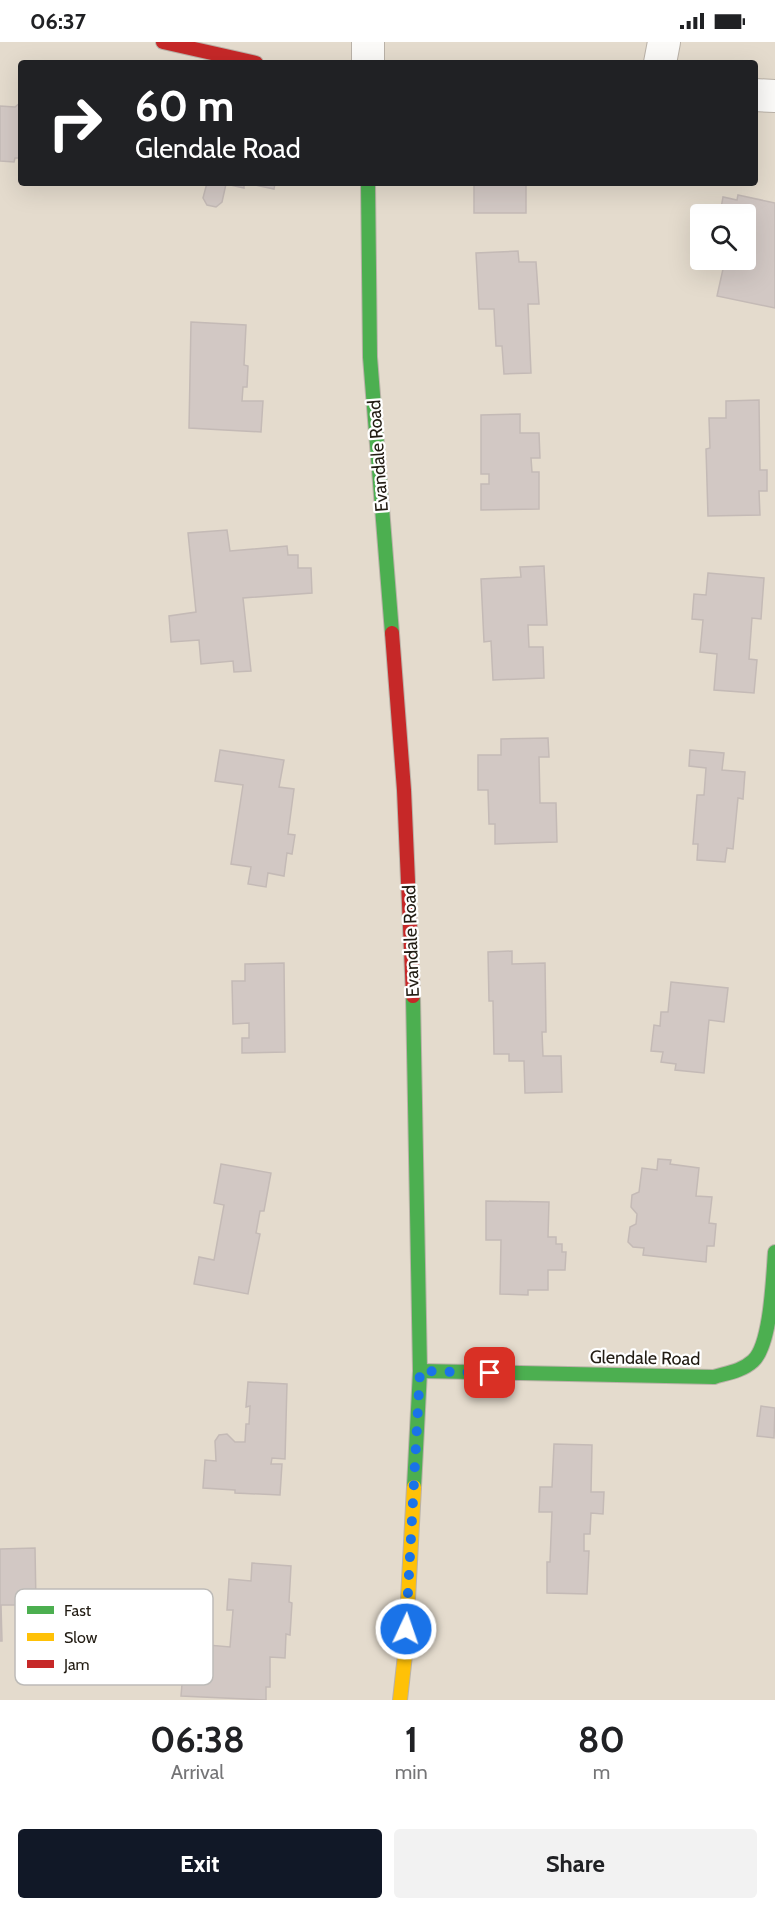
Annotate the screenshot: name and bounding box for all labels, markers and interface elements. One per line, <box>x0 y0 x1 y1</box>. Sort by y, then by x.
text: 06:37 <box>30 8 86 35</box>
text: 60 m <box>135 80 234 132</box>
icon: right <box>36 84 114 162</box>
text: Glendale Road <box>135 132 301 165</box>
map controls <box>690 204 756 270</box>
button: search <box>690 204 756 270</box>
street label: Evandale Road <box>363 399 393 513</box>
street label: Evandale Road <box>398 885 424 997</box>
street label: Glendale Road <box>590 1346 700 1370</box>
pin <box>464 1347 515 1398</box>
icon: arrive <box>473 1356 506 1389</box>
legend <box>15 1589 213 1685</box>
position arrow <box>374 1597 438 1661</box>
text: Fast <box>64 1601 92 1620</box>
text: Slow <box>64 1628 98 1647</box>
text: Jam <box>63 1655 90 1674</box>
text: 06:38 <box>150 1717 245 1761</box>
text: 1 <box>405 1717 418 1761</box>
text: 80 <box>578 1717 625 1761</box>
text: Arrival <box>171 1760 224 1784</box>
text: min <box>395 1760 428 1784</box>
text: m <box>593 1760 610 1784</box>
button: Exit <box>18 1829 382 1898</box>
button: Share <box>394 1829 757 1898</box>

